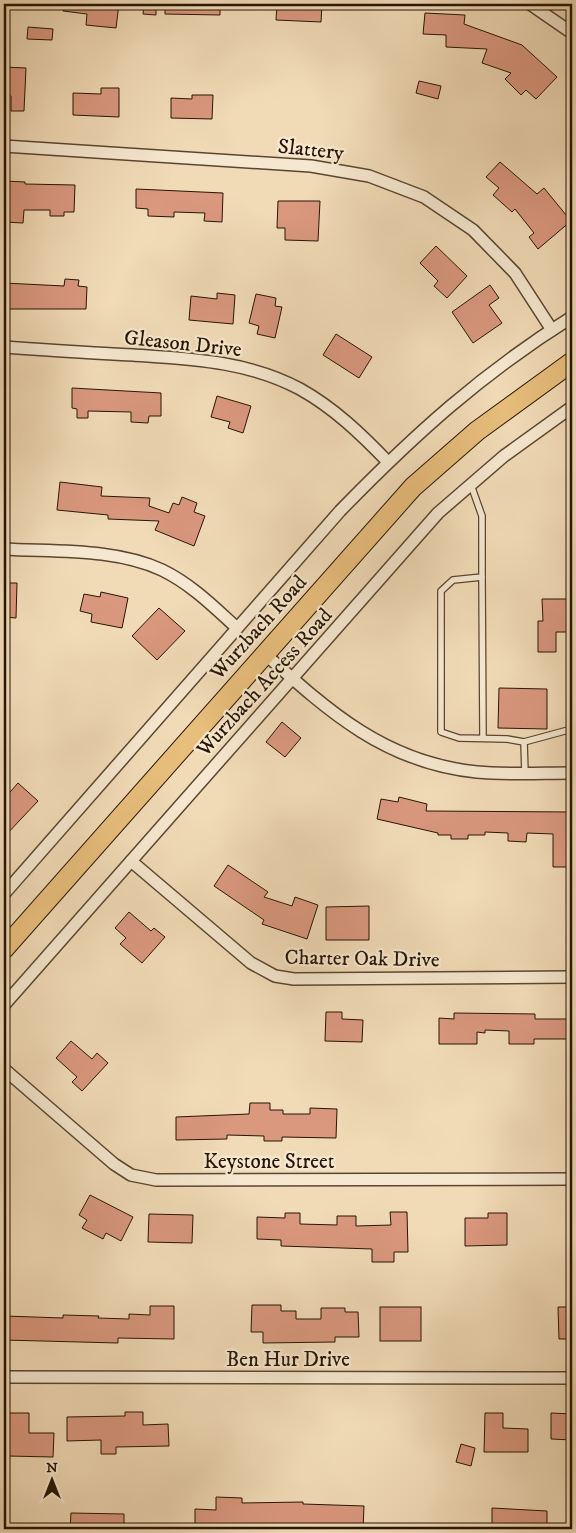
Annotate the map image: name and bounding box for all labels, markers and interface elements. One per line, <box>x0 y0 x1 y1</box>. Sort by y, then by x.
street label: Slattery <box>277 134 346 166</box>
street label: Gleason Drive <box>123 325 243 363</box>
street label: Wurzbach Road <box>204 570 313 686</box>
street label: Wurzbach Access Road <box>191 603 339 763</box>
street label: Charter Oak Drive <box>284 945 440 973</box>
street label: Keystone Street <box>204 1149 335 1175</box>
street label: Ben Hur Drive <box>226 1347 350 1373</box>
north arrow <box>28 1456 78 1506</box>
text: N <box>46 1459 58 1477</box>

